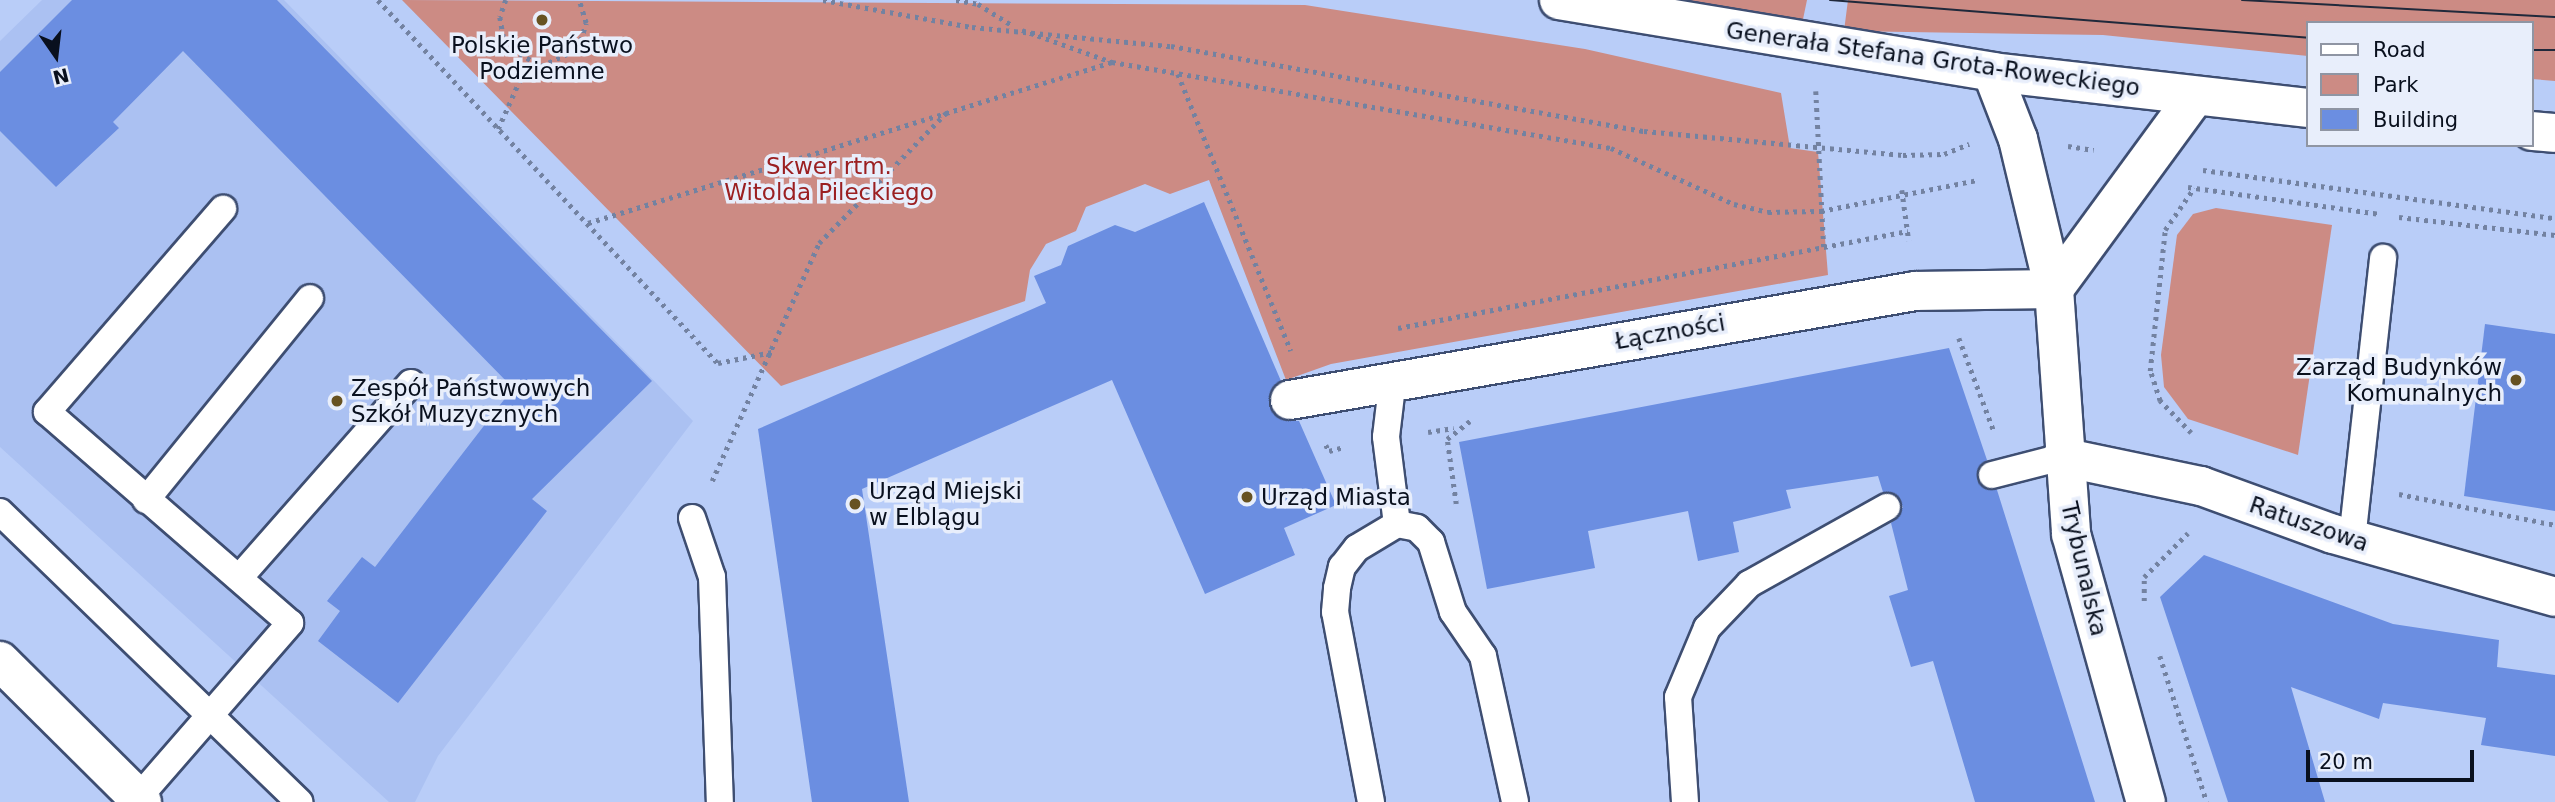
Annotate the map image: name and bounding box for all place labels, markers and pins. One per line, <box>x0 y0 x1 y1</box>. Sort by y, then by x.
marker: Polskie Państwo Podziemne <box>534 12 550 28</box>
place label: Polskie Państwo Podziemne <box>451 31 633 85</box>
place label: Zarząd Budynków Komunalnych <box>2296 353 2502 407</box>
marker: Zarząd Budynków Komunalnych <box>2508 372 2524 388</box>
place label: Zespół Państwowych Szkół Muzycznych <box>351 374 590 428</box>
marker: Zespół Państwowych Szkół Muzycznych <box>329 393 345 409</box>
place label: Urząd Miejski w Elblągu <box>869 477 1022 531</box>
place label: Urząd Miasta <box>1261 483 1411 511</box>
marker: Urząd Miasta <box>1239 489 1255 505</box>
marker: Urząd Miejski w Elblągu <box>847 496 863 512</box>

